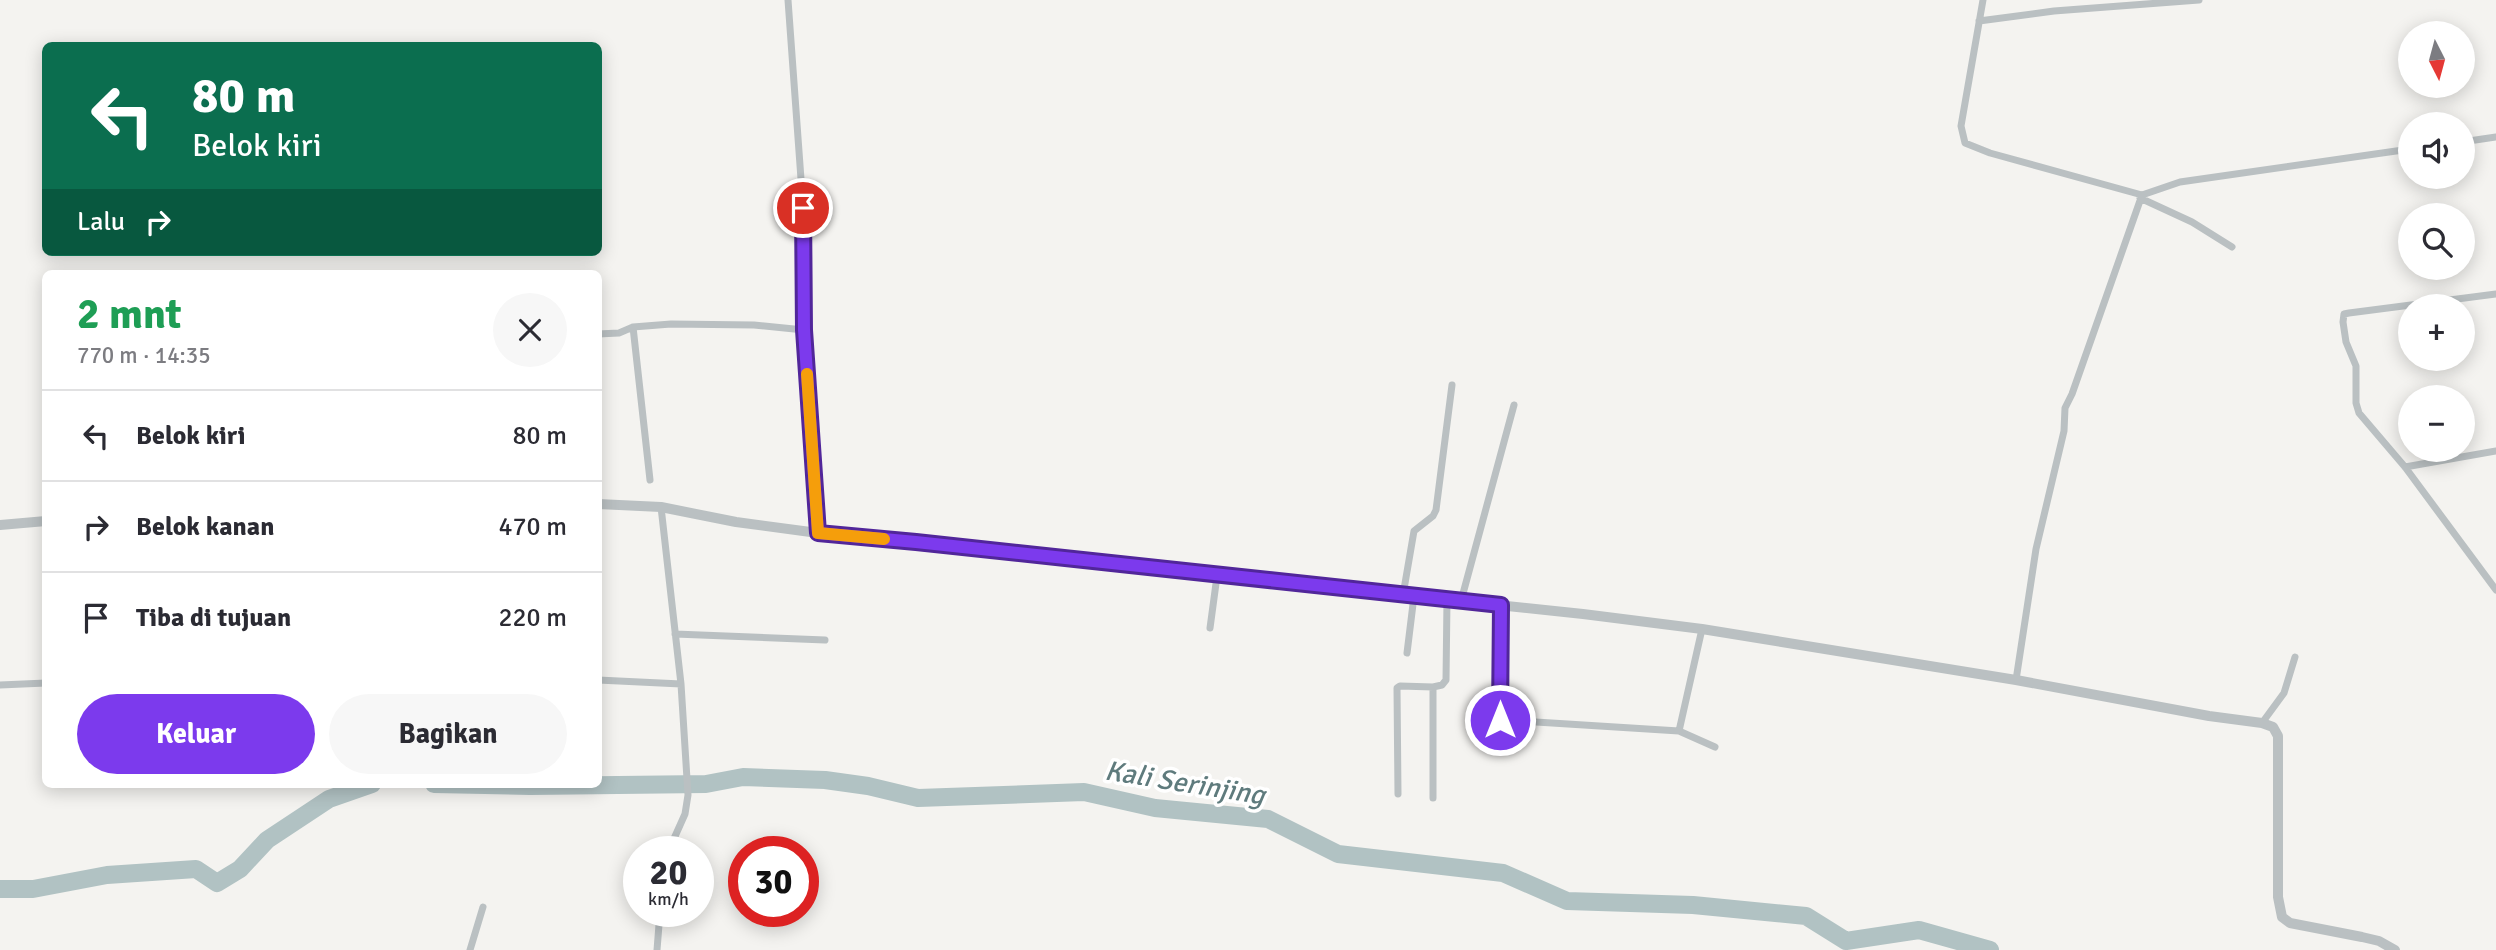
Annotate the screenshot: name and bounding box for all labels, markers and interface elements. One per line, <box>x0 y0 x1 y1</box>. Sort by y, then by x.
north arrow <box>2398 21 2474 98</box>
map controls <box>2398 21 2475 462</box>
text: 80 m <box>192 66 295 126</box>
icon: left <box>77 70 168 161</box>
button: sound <box>2398 112 2475 189</box>
text: Belok kiri <box>192 126 322 165</box>
pin <box>773 178 833 238</box>
icon: arrive <box>784 189 822 227</box>
icon: right <box>139 203 177 241</box>
button: search <box>2398 203 2475 280</box>
text: Lalu <box>77 206 125 238</box>
text: 2 mnt <box>77 289 182 340</box>
button: close <box>493 293 567 367</box>
button: + <box>2398 294 2475 371</box>
text: 770 m · 14:35 <box>77 341 211 370</box>
button: − <box>2398 385 2475 462</box>
icon: left <box>77 417 115 455</box>
text: Belok kiri <box>136 420 245 452</box>
text: 80 m <box>512 420 567 452</box>
icon: right <box>77 508 115 546</box>
text: Belok kanan <box>136 511 274 543</box>
text: 470 m <box>498 511 567 543</box>
icon: arrive <box>77 599 115 637</box>
text: Tiba di tujuan <box>136 602 291 634</box>
text: 220 m <box>498 602 567 634</box>
position arrow <box>1463 683 1537 757</box>
button: Keluar <box>77 694 315 774</box>
button: Bagikan <box>329 694 567 774</box>
water label: Kali Serinjing <box>1102 754 1269 813</box>
speed limit sign: 30 <box>728 836 819 927</box>
text: 20 <box>650 851 687 894</box>
text: km/h <box>648 888 689 910</box>

